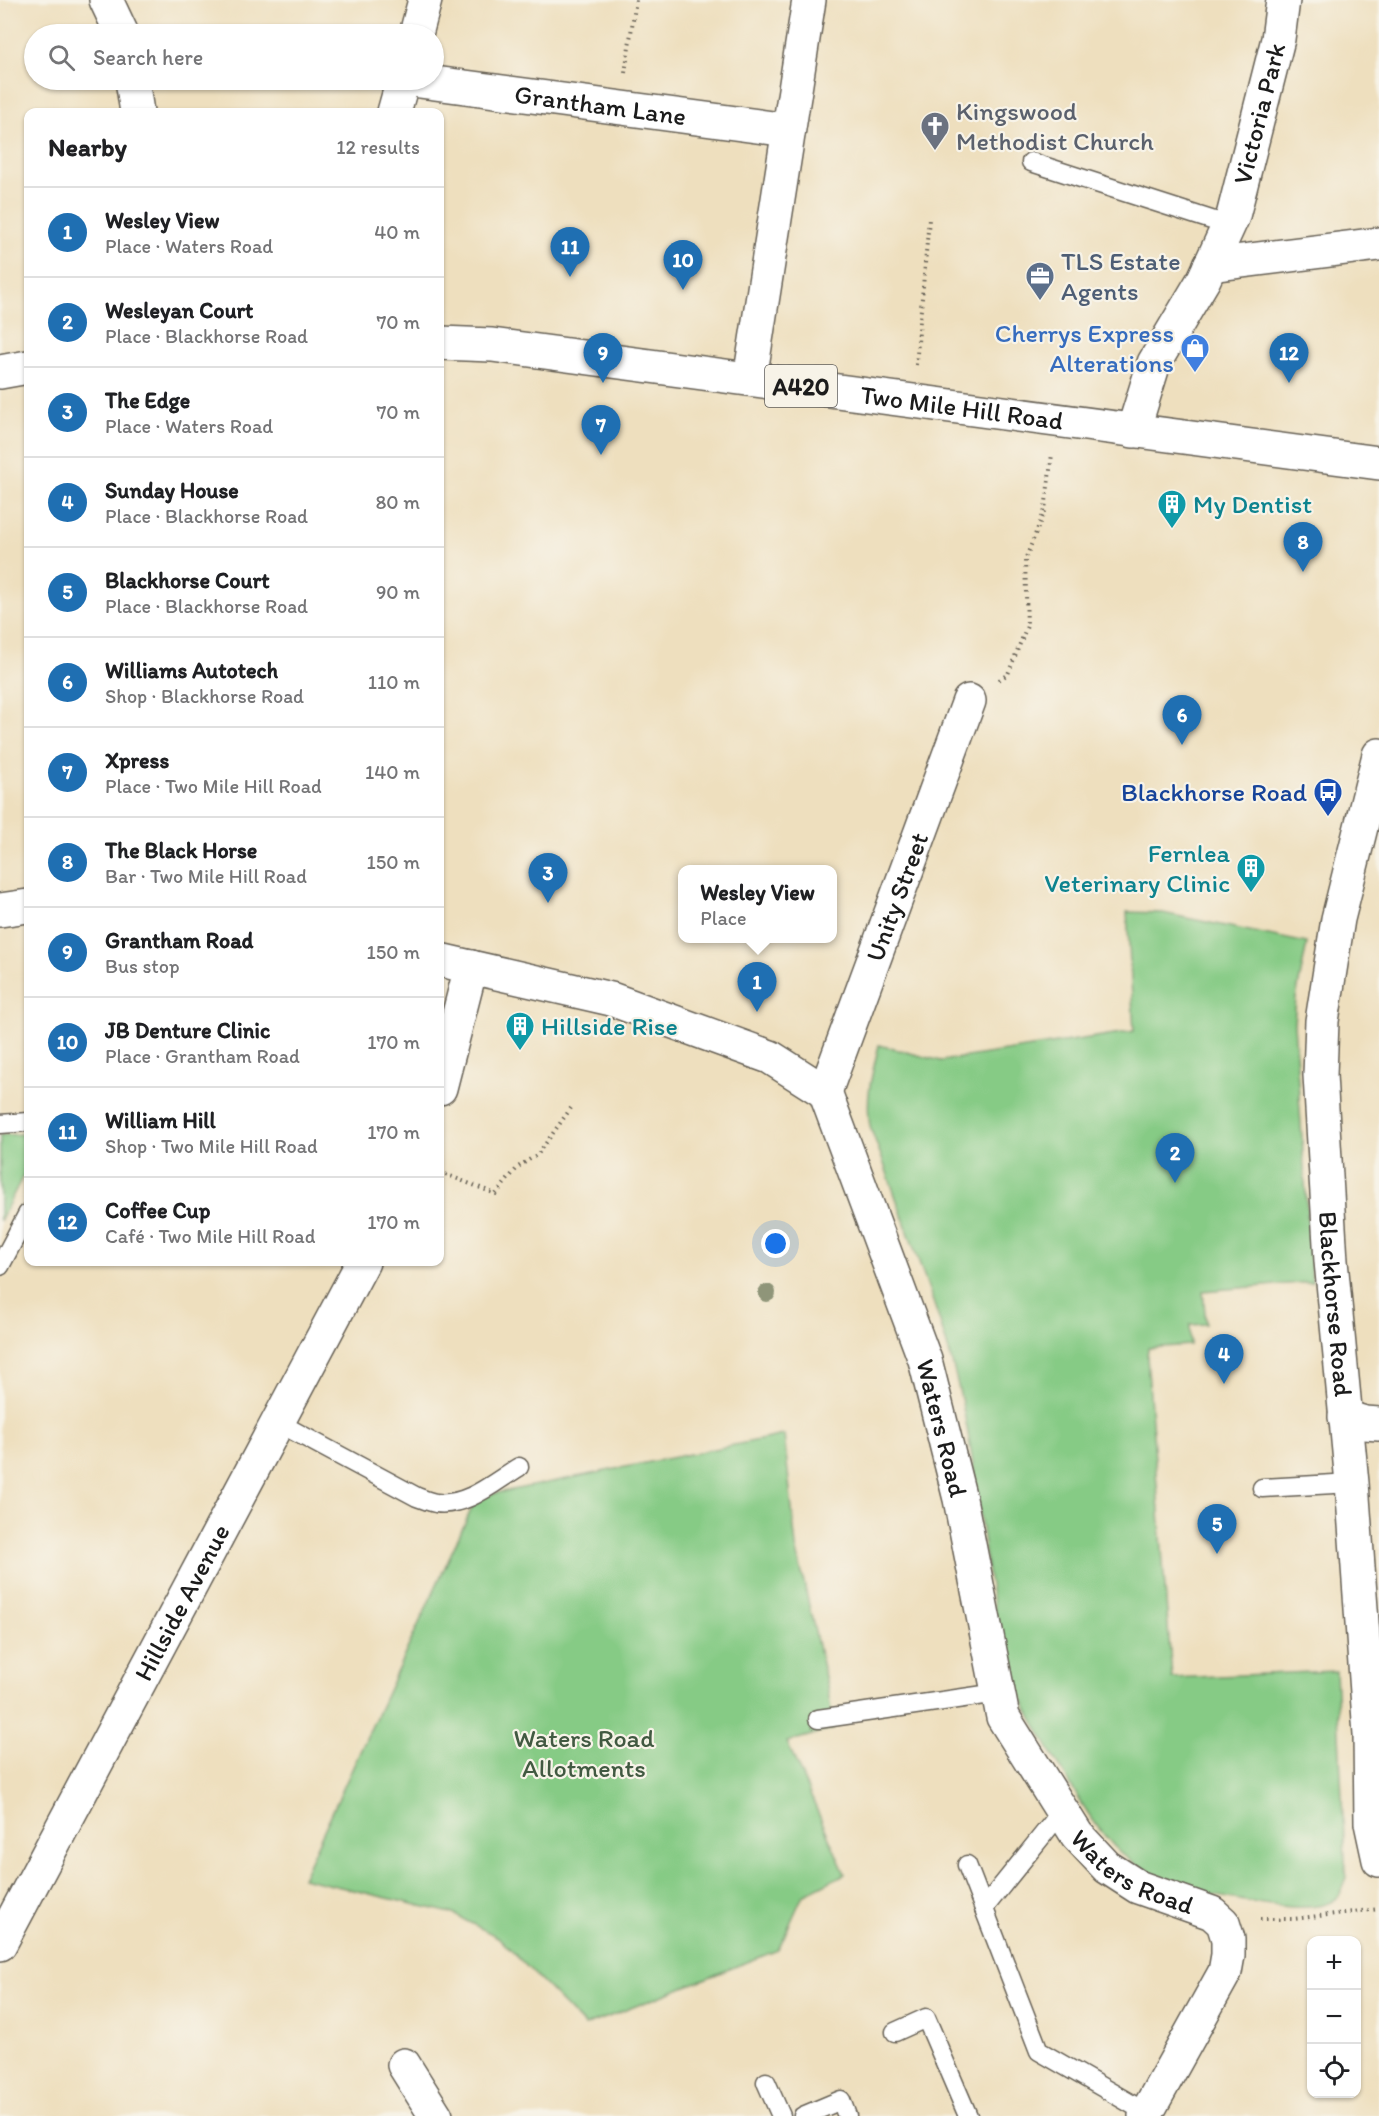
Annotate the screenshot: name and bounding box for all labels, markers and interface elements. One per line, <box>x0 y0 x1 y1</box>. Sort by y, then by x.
search box <box>24 24 444 90</box>
street label: Victoria Park <box>1226 39 1292 188</box>
icon: search <box>45 41 78 74</box>
text: Search here <box>93 44 203 71</box>
street label: Grantham Lane <box>513 78 688 132</box>
place label: Kingswood Methodist Church <box>956 95 1154 157</box>
church icon: Kingswood Methodist Church <box>919 110 951 152</box>
text: Nearby <box>48 131 127 163</box>
text: 12 results <box>336 135 420 159</box>
text: Wesley View <box>105 207 219 234</box>
text: 1 <box>63 220 72 244</box>
text: 40 m <box>374 220 420 244</box>
pin: 11 <box>550 228 590 277</box>
text: Place · Waters Road <box>105 234 273 258</box>
pin: 10 <box>664 240 702 290</box>
place label: TLS Estate Agents <box>1061 245 1181 307</box>
office icon: TLS Estate Agents <box>1024 260 1056 302</box>
text: Wesleyan Court <box>105 297 253 324</box>
text: 2 <box>62 310 73 334</box>
text: 70 m <box>376 310 420 334</box>
place label: Cherrys Express Alterations <box>995 317 1174 379</box>
text: Place · Blackhorse Road <box>105 324 308 348</box>
shop icon: Cherrys Express Alterations <box>1179 332 1211 374</box>
pin: 9 <box>584 334 622 383</box>
pin: 12 <box>1270 334 1308 383</box>
road number: A420 <box>765 365 837 407</box>
street label: Two Mile Hill Road <box>859 378 1065 437</box>
text: The Edge <box>105 387 190 414</box>
text: 3 <box>62 400 73 424</box>
text: 70 m <box>376 400 420 424</box>
pin: 7 <box>582 406 620 455</box>
text: Place · Waters Road <box>105 414 273 438</box>
text: Sunday House <box>105 477 239 504</box>
building icon: My Dentist <box>1156 488 1188 530</box>
place label: My Dentist <box>1193 488 1312 520</box>
text: 4 <box>61 490 74 514</box>
text: 80 m <box>375 490 420 514</box>
text: Place · Blackhorse Road <box>105 504 308 528</box>
pin: 8 <box>1284 522 1322 572</box>
text: Blackhorse Court <box>105 567 269 594</box>
text: 5 <box>62 580 73 604</box>
text: 90 m <box>376 580 420 604</box>
text: Place · Blackhorse Road <box>105 594 308 618</box>
text: Williams Autotech <box>105 657 278 684</box>
text: 6 <box>62 670 73 694</box>
text: 110 m <box>368 670 420 694</box>
text: Shop · Blackhorse Road <box>105 684 304 708</box>
pin: 6 <box>1162 696 1202 745</box>
text: Xpress <box>105 747 169 774</box>
text: 7 <box>63 760 72 784</box>
text: 140 m <box>365 760 420 784</box>
text: Place · Two Mile Hill Road <box>105 774 322 798</box>
place label: Blackhorse Road <box>1121 776 1308 808</box>
bus stop icon: Blackhorse Road <box>1312 776 1344 818</box>
street label: Unity Street <box>858 828 935 966</box>
text: The Black Horse <box>105 837 257 864</box>
place label: Fernlea Veterinary Clinic <box>1044 837 1230 899</box>
text: 8 <box>62 850 73 874</box>
text: 150 m <box>367 850 420 874</box>
building icon: Fernlea Veterinary Clinic <box>1235 852 1267 894</box>
pin: 3 <box>528 854 568 903</box>
text: Bar · Two Mile Hill Road <box>105 864 307 888</box>
popup <box>678 865 837 943</box>
text: Wesley View <box>700 879 815 906</box>
text: Place <box>700 906 746 930</box>
text: Grantham Road <box>105 927 254 954</box>
text: 9 <box>62 940 73 964</box>
text: 150 m <box>367 940 420 964</box>
text: Bus stop <box>105 954 180 978</box>
pin: 1 <box>738 962 777 1012</box>
building icon: Hillside Rise <box>504 1010 536 1052</box>
place label: Hillside Rise <box>541 1010 678 1042</box>
text: JB Denture Clinic <box>105 1017 270 1044</box>
text: 10 <box>57 1030 78 1054</box>
text: 170 m <box>367 1030 420 1054</box>
text: Place · Grantham Road <box>105 1044 300 1068</box>
text: William Hill <box>105 1107 216 1134</box>
text: 11 <box>58 1120 77 1144</box>
text: 170 m <box>367 1120 420 1144</box>
text: Shop · Two Mile Hill Road <box>105 1134 318 1158</box>
pin: 2 <box>1156 1134 1194 1183</box>
text: Coffee Cup <box>105 1197 210 1224</box>
text: 12 <box>58 1210 77 1234</box>
text: 170 m <box>367 1210 420 1234</box>
street label: Blackhorse Road <box>1312 1210 1360 1399</box>
text: Café · Two Mile Hill Road <box>105 1224 315 1248</box>
your location <box>761 1229 790 1258</box>
pin: 4 <box>1204 1334 1244 1384</box>
street label: Waters Road <box>909 1356 975 1501</box>
pin: 5 <box>1198 1504 1236 1554</box>
street label: Hillside Avenue <box>127 1518 237 1686</box>
park label: Waters Road Allotments <box>514 1722 655 1784</box>
street label: Waters Road <box>1064 1822 1199 1922</box>
map controls <box>1307 1936 1361 2098</box>
button: + <box>1307 1936 1361 1990</box>
button: − <box>1307 1990 1361 2044</box>
button: locate <box>1307 2044 1361 2098</box>

